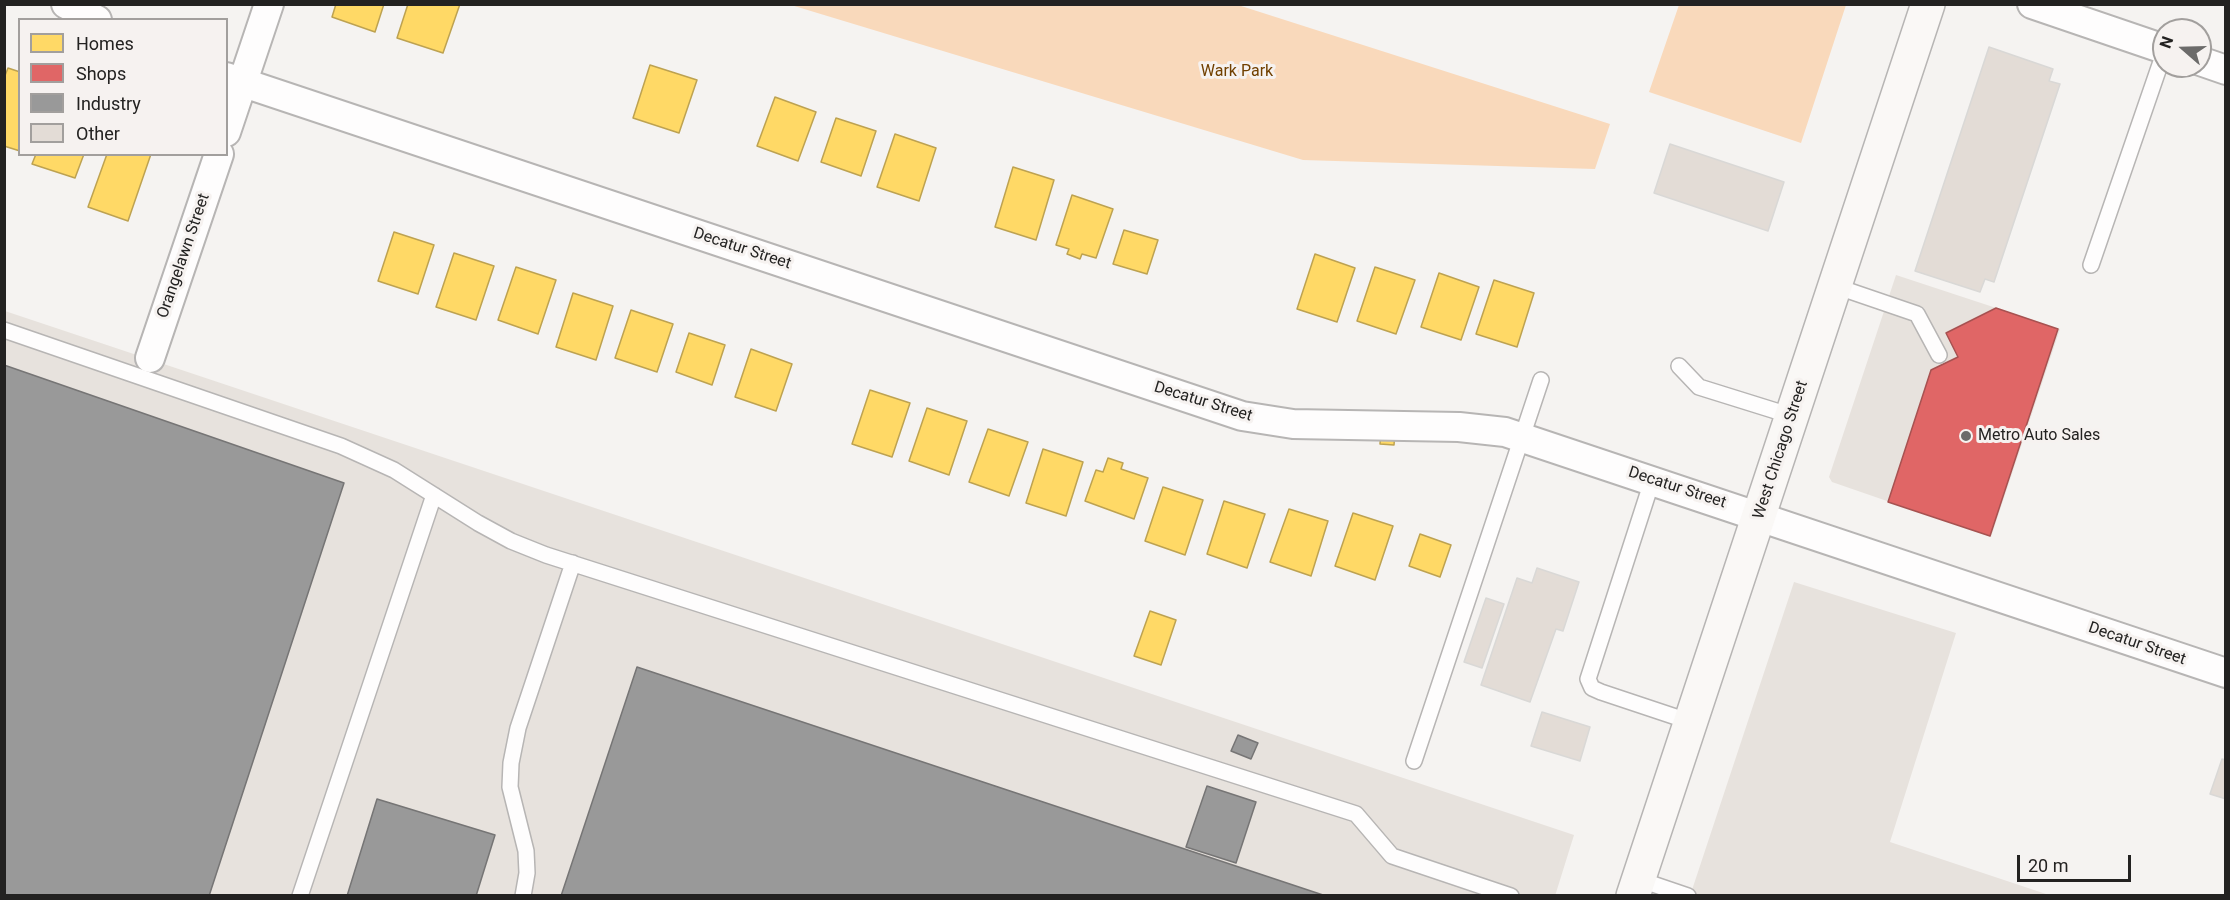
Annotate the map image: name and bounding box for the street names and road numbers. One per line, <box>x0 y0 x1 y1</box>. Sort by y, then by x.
street label: Orangelawn Street <box>154 191 214 321</box>
street label: Decatur Street <box>691 224 793 274</box>
street label: Decatur Street <box>1152 378 1254 426</box>
street label: West Chicago Street <box>1750 378 1812 522</box>
street label: Decatur Street <box>1626 463 1728 513</box>
street label: Decatur Street <box>2086 618 2188 670</box>

